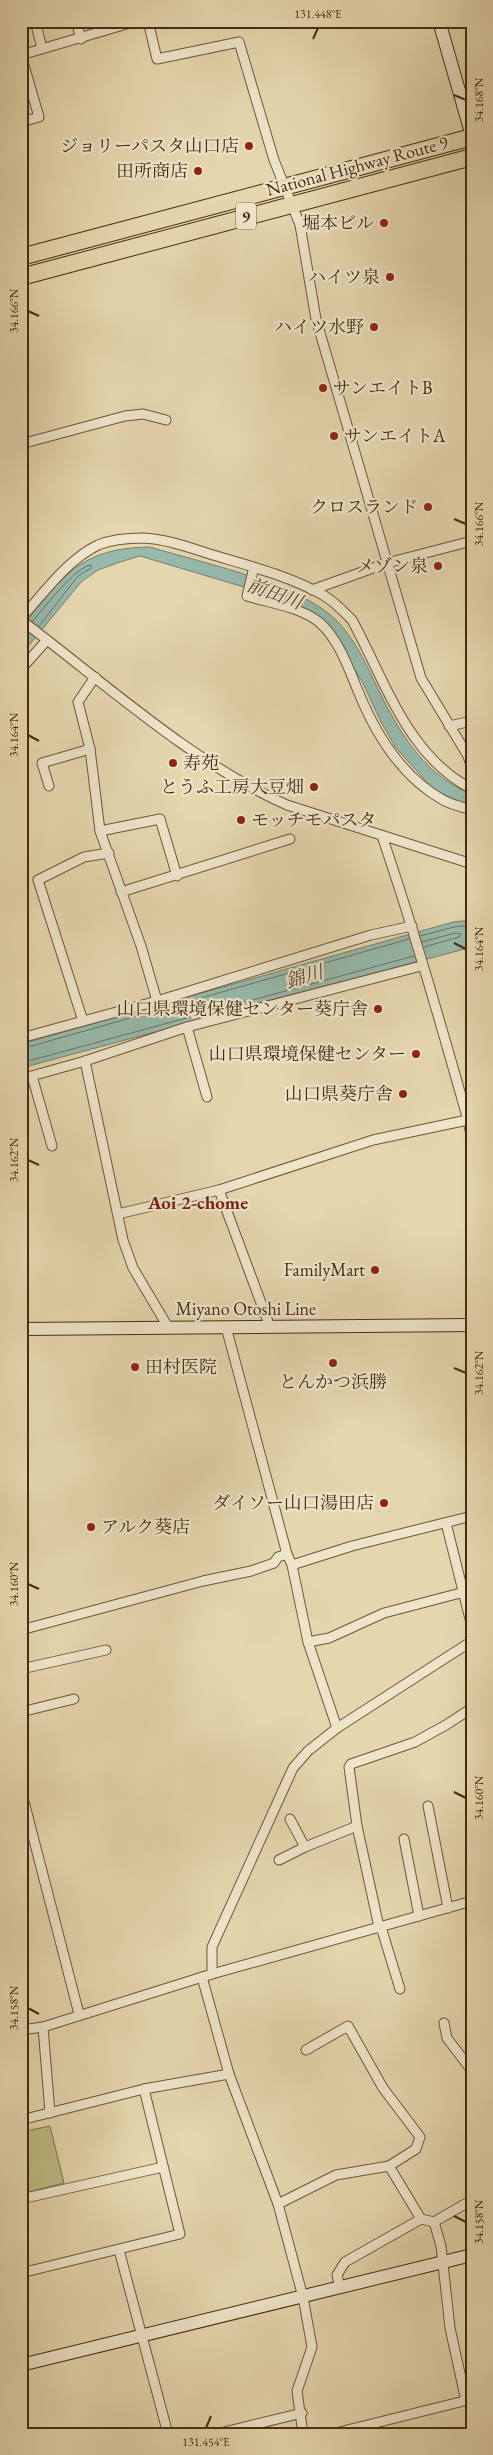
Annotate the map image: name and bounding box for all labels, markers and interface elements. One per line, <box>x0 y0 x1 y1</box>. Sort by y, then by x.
text: 131.448°E <box>294 6 342 22</box>
text: 34.168°N <box>471 77 487 122</box>
street label: National Highway Route 9 <box>263 130 451 201</box>
place label: ジョリーパスタ山口店 <box>60 134 239 157</box>
marker: ジョリーパスタ山口店 <box>243 140 255 152</box>
place label: 田所商店 <box>116 159 188 182</box>
marker: 田所商店 <box>192 165 204 177</box>
road number: 9 <box>236 202 256 230</box>
place label: 堀本ビル <box>302 211 374 234</box>
marker: 堀本ビル <box>378 217 390 229</box>
place label: ハイツ泉 <box>308 265 380 288</box>
marker: ハイツ泉 <box>384 271 396 283</box>
text: 34.166°N <box>6 288 22 333</box>
place label: ハイツ水野 <box>274 315 364 338</box>
marker: ハイツ水野 <box>368 321 380 333</box>
place label: サンエイトB <box>333 376 433 399</box>
marker: サンエイトB <box>317 382 329 394</box>
place label: サンエイトA <box>344 424 446 447</box>
marker: サンエイトA <box>328 430 340 442</box>
place label: クロスランド <box>310 495 418 518</box>
marker: クロスランド <box>422 501 434 513</box>
text: 34.166°N <box>471 501 487 546</box>
place label: メゾン泉 <box>357 554 428 577</box>
marker: メゾン泉 <box>432 560 444 572</box>
water label: 前田川 <box>244 572 308 616</box>
text: 34.164°N <box>6 712 22 757</box>
place label: 寿苑 <box>183 751 219 774</box>
marker: 寿苑 <box>167 757 179 769</box>
place label: とうふ工房大豆畑 <box>160 775 304 798</box>
marker: とうふ工房大豆畑 <box>308 781 320 793</box>
place label: モッチモパスタ <box>251 808 376 831</box>
marker: モッチモパスタ <box>235 814 247 826</box>
text: 34.164°N <box>471 926 487 971</box>
water label: 錦川 <box>282 959 328 994</box>
place label: 山口県環境保健センター葵庁舎 <box>117 997 368 1020</box>
marker: 山口県環境保健センター葵庁舎 <box>372 1003 384 1015</box>
place label: 山口県環境保健センター <box>209 1042 406 1065</box>
marker: 山口県環境保健センター <box>410 1048 422 1060</box>
place label: 山口県葵庁舎 <box>285 1082 393 1105</box>
marker: 山口県葵庁舎 <box>397 1088 409 1100</box>
text: 34.162°N <box>6 1137 22 1182</box>
district label: Aoi 2-chome <box>147 1190 248 1215</box>
place label: FamilyMart <box>284 1258 365 1281</box>
marker: FamilyMart <box>369 1264 381 1276</box>
street label: Miyano Otoshi Line <box>176 1297 316 1320</box>
text: 34.162°N <box>471 1350 487 1395</box>
place label: 田村医院 <box>145 1355 217 1378</box>
marker: とんかつ浜勝 <box>327 1357 339 1369</box>
marker: 田村医院 <box>129 1361 141 1373</box>
place label: とんかつ浜勝 <box>279 1370 387 1393</box>
place label: ダイソー山口湯田店 <box>212 1491 374 1514</box>
marker: ダイソー山口湯田店 <box>378 1497 390 1509</box>
place label: アルク葵店 <box>101 1515 190 1538</box>
marker: アルク葵店 <box>85 1521 97 1533</box>
text: 34.160°N <box>6 1561 22 1606</box>
text: 34.160°N <box>471 1775 487 1820</box>
text: 34.158°N <box>6 1985 22 2030</box>
text: 34.158°N <box>471 2199 487 2244</box>
text: 131.454°E <box>182 2434 230 2450</box>

